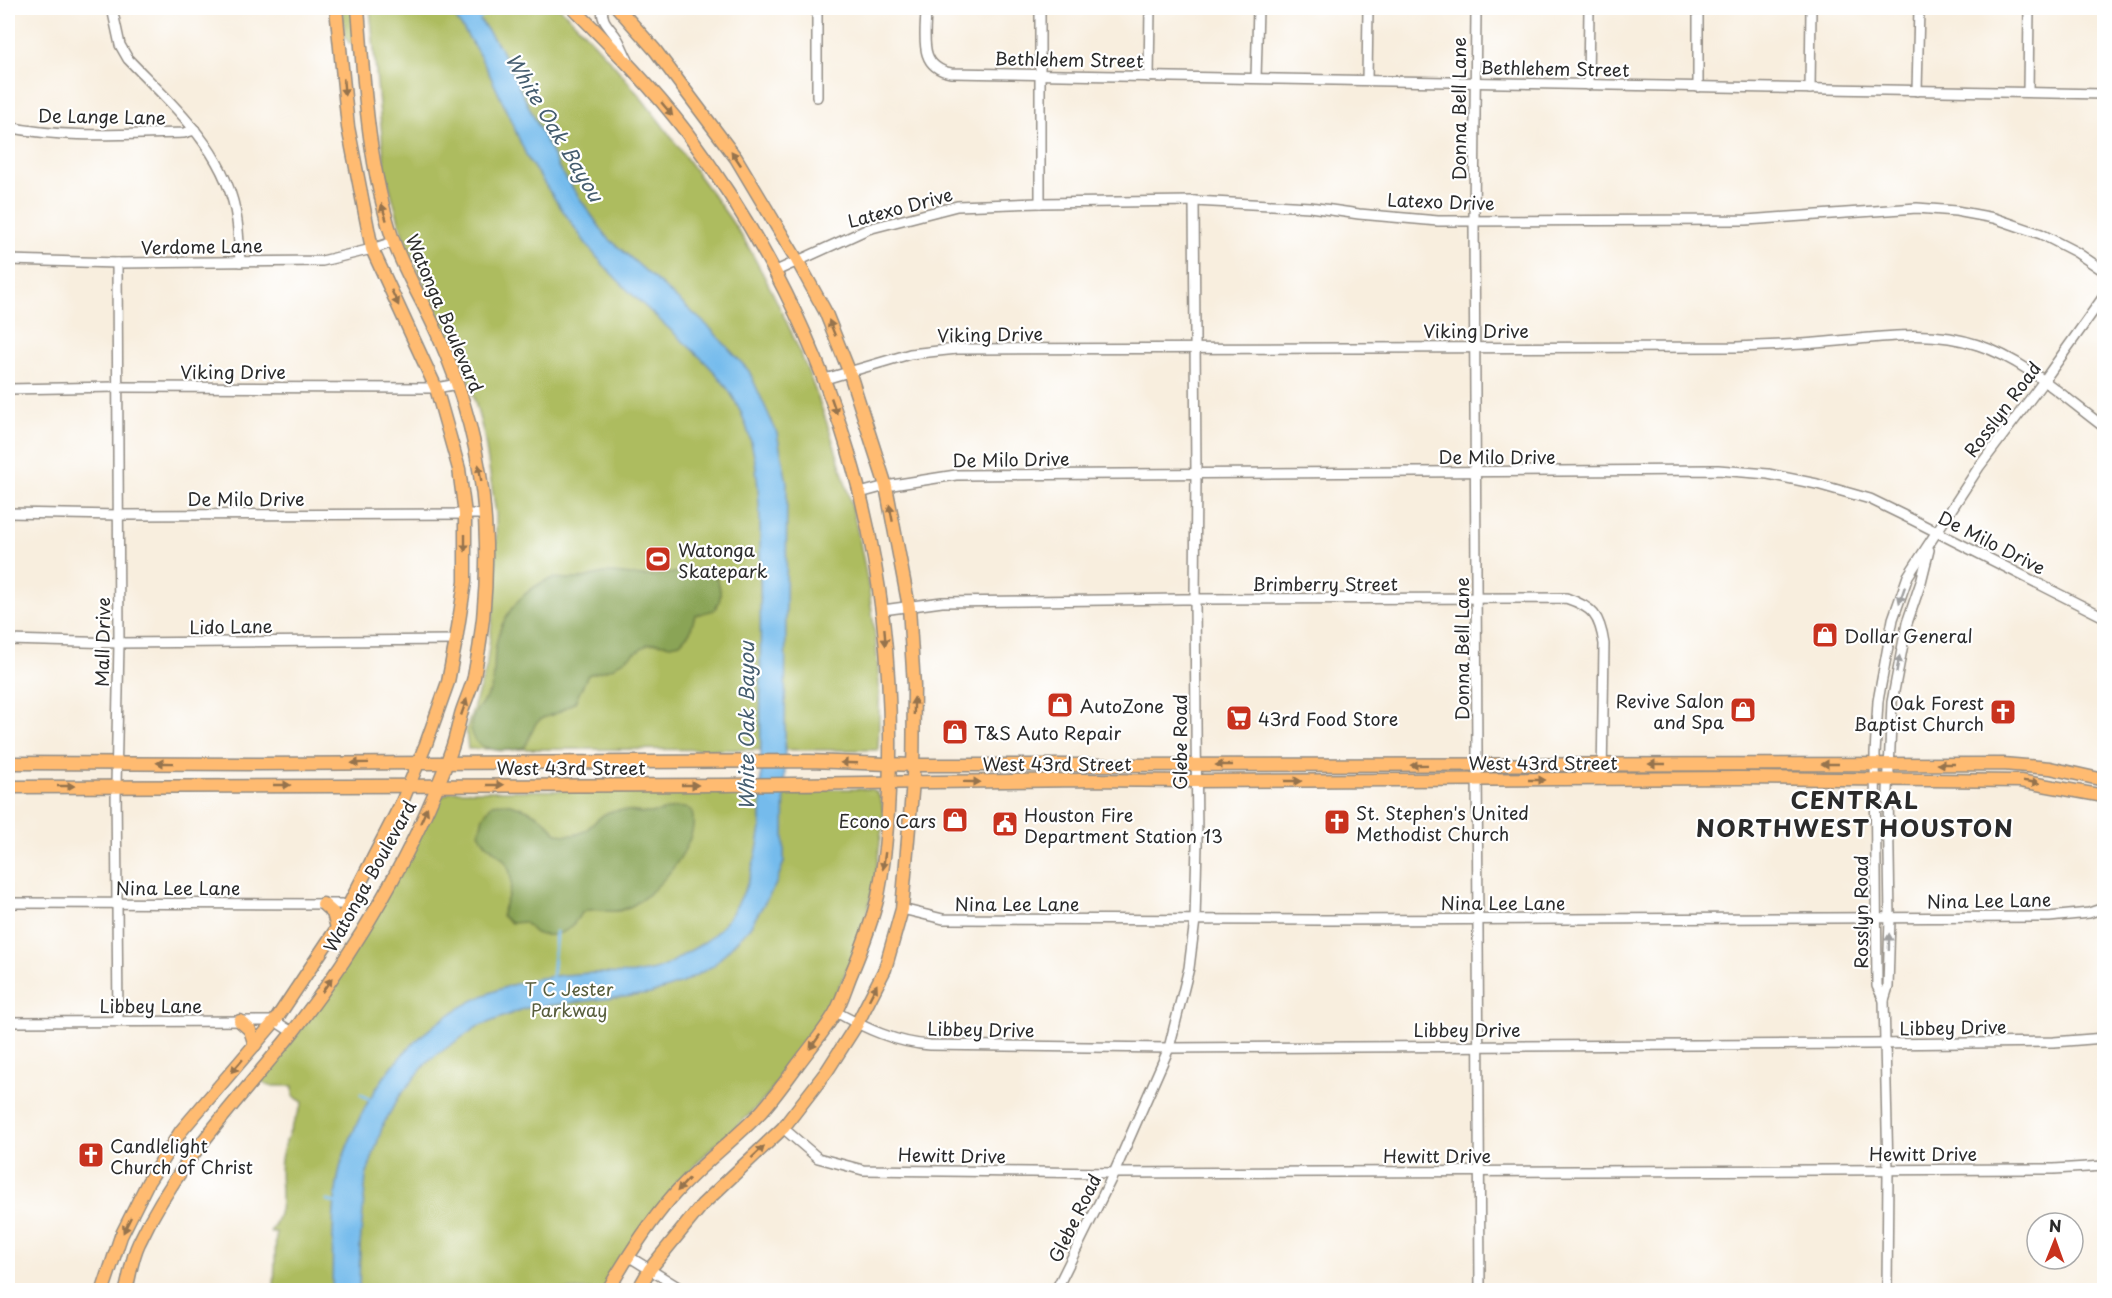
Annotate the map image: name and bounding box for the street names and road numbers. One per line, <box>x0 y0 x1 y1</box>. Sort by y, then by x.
street label: Donna Bell Lane <box>1445 37 1472 181</box>
street label: Bethlehem Street <box>994 44 1144 74</box>
street label: Bethlehem Street <box>1480 53 1630 83</box>
street label: De Lange Lane <box>38 101 166 131</box>
street label: Latexo Drive <box>844 180 956 234</box>
street label: Latexo Drive <box>1387 186 1495 216</box>
street label: Watonga Boulevard <box>399 230 491 396</box>
street label: Verdome Lane <box>141 231 263 261</box>
street label: Viking Drive <box>1423 317 1529 344</box>
street label: Viking Drive <box>937 320 1043 348</box>
street label: Rosslyn Road <box>1957 356 2047 462</box>
street label: Viking Drive <box>180 358 286 385</box>
street label: De Milo Drive <box>1439 443 1555 470</box>
street label: De Milo Drive <box>952 444 1070 474</box>
street label: De Milo Drive <box>188 485 304 512</box>
street label: De Milo Drive <box>1934 503 2050 581</box>
street label: Brimberry Street <box>1252 570 1398 597</box>
street label: Donna Bell Lane <box>1448 577 1475 721</box>
street label: Mall Drive <box>88 597 116 687</box>
street label: Lido Lane <box>189 612 273 640</box>
street label: Glebe Road <box>1166 694 1193 790</box>
street label: West 43rd Street <box>1468 749 1618 776</box>
street label: West 43rd Street <box>982 750 1132 777</box>
street label: West 43rd Street <box>496 754 646 781</box>
street label: Watonga Boulevard <box>316 795 422 957</box>
street label: Rosslyn Road <box>1847 855 1874 969</box>
street label: Nina Lee Lane <box>116 874 240 901</box>
street label: Nina Lee Lane <box>1927 885 2051 915</box>
street label: Nina Lee Lane <box>1441 889 1565 916</box>
street label: Nina Lee Lane <box>955 890 1079 917</box>
street label: Libbey Lane <box>100 992 202 1019</box>
street label: Libbey Drive <box>1899 1013 2007 1041</box>
street label: Libbey Drive <box>927 1015 1035 1043</box>
street label: Libbey Drive <box>1413 1016 1521 1043</box>
street label: Hewitt Drive <box>1869 1140 1977 1167</box>
street label: Hewitt Drive <box>898 1141 1006 1169</box>
street label: Hewitt Drive <box>1383 1142 1491 1169</box>
street label: Glebe Road <box>1041 1169 1107 1267</box>

